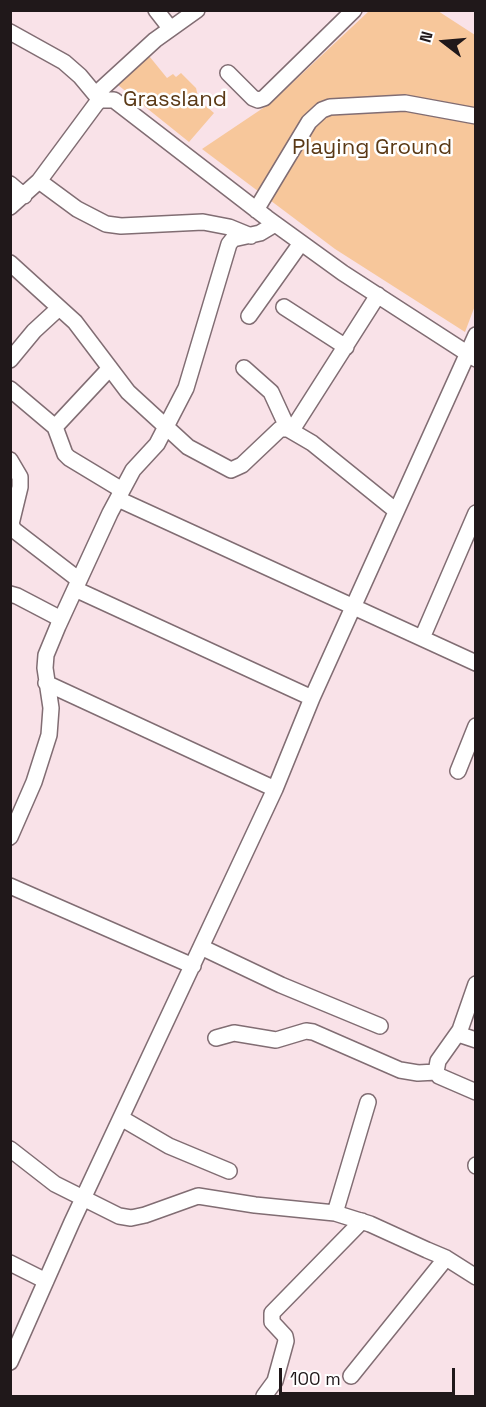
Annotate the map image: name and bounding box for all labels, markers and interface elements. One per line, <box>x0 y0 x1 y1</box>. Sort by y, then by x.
north arrow <box>414 12 474 72</box>
text: N <box>415 29 438 45</box>
park label: Grassland <box>123 87 227 113</box>
park label: Playing Ground <box>292 135 452 161</box>
scale bar <box>282 1356 458 1394</box>
text: 100 m <box>290 1367 341 1390</box>

